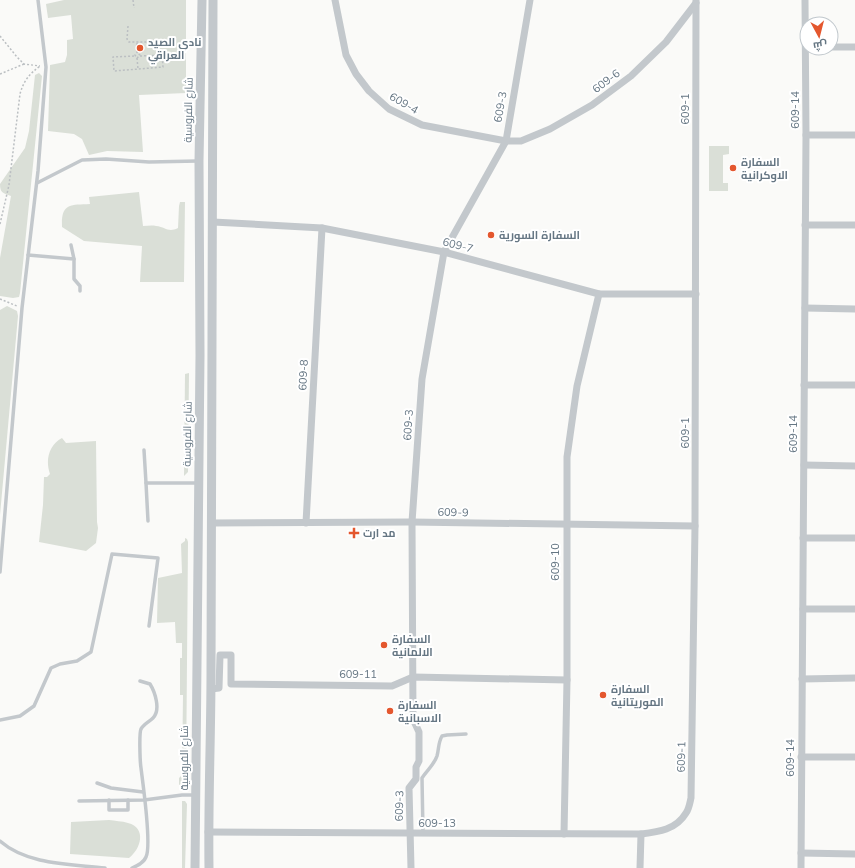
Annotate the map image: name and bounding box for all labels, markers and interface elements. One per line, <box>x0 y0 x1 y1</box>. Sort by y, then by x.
north arrow <box>799 16 839 56</box>
place label: نادي الصيد العراقي <box>148 35 201 65</box>
text: ش <box>812 38 828 54</box>
marker: نادي الصيد العراقي <box>135 43 145 53</box>
street label: 609-6 <box>589 66 623 96</box>
street label: شارع الفروسية <box>180 77 197 143</box>
street label: 609-4 <box>387 89 421 117</box>
street label: 609-3 <box>490 90 510 124</box>
street label: 609-14 <box>788 91 802 129</box>
street label: 609-1 <box>678 93 692 125</box>
place label: السفارة الاوكرانية <box>741 155 788 183</box>
marker: السفارة الاوكرانية <box>728 163 738 173</box>
place label: السفارة السورية <box>499 228 580 243</box>
marker: السفارة السورية <box>486 230 496 240</box>
street label: 609-7 <box>441 234 475 256</box>
street label: 609-8 <box>295 359 311 391</box>
street label: شارع الفروسية <box>179 401 196 467</box>
street label: 609-3 <box>400 409 416 441</box>
street label: 609-14 <box>786 415 800 453</box>
street label: 609-1 <box>678 417 692 449</box>
street label: 609-9 <box>437 505 469 519</box>
place label: مد ارت <box>363 526 396 540</box>
marker: مد ارت <box>348 527 360 539</box>
street label: 609-10 <box>548 543 562 581</box>
place label: السفارة الالمانية <box>392 632 433 659</box>
marker: السفارة الالمانية <box>379 640 389 650</box>
street label: 609-11 <box>339 667 377 681</box>
place label: السفارة الموريتانية <box>611 682 664 710</box>
marker: السفارة الموريتانية <box>598 690 608 700</box>
place label: السفارة الاسبانية <box>398 698 441 725</box>
marker: السفارة الاسبانية <box>385 706 395 716</box>
street label: شارع الفروسية <box>177 725 192 791</box>
street label: 609-14 <box>783 739 797 777</box>
street label: 609-1 <box>674 741 688 773</box>
street label: 609-3 <box>392 790 406 822</box>
street label: 609-13 <box>418 816 456 830</box>

